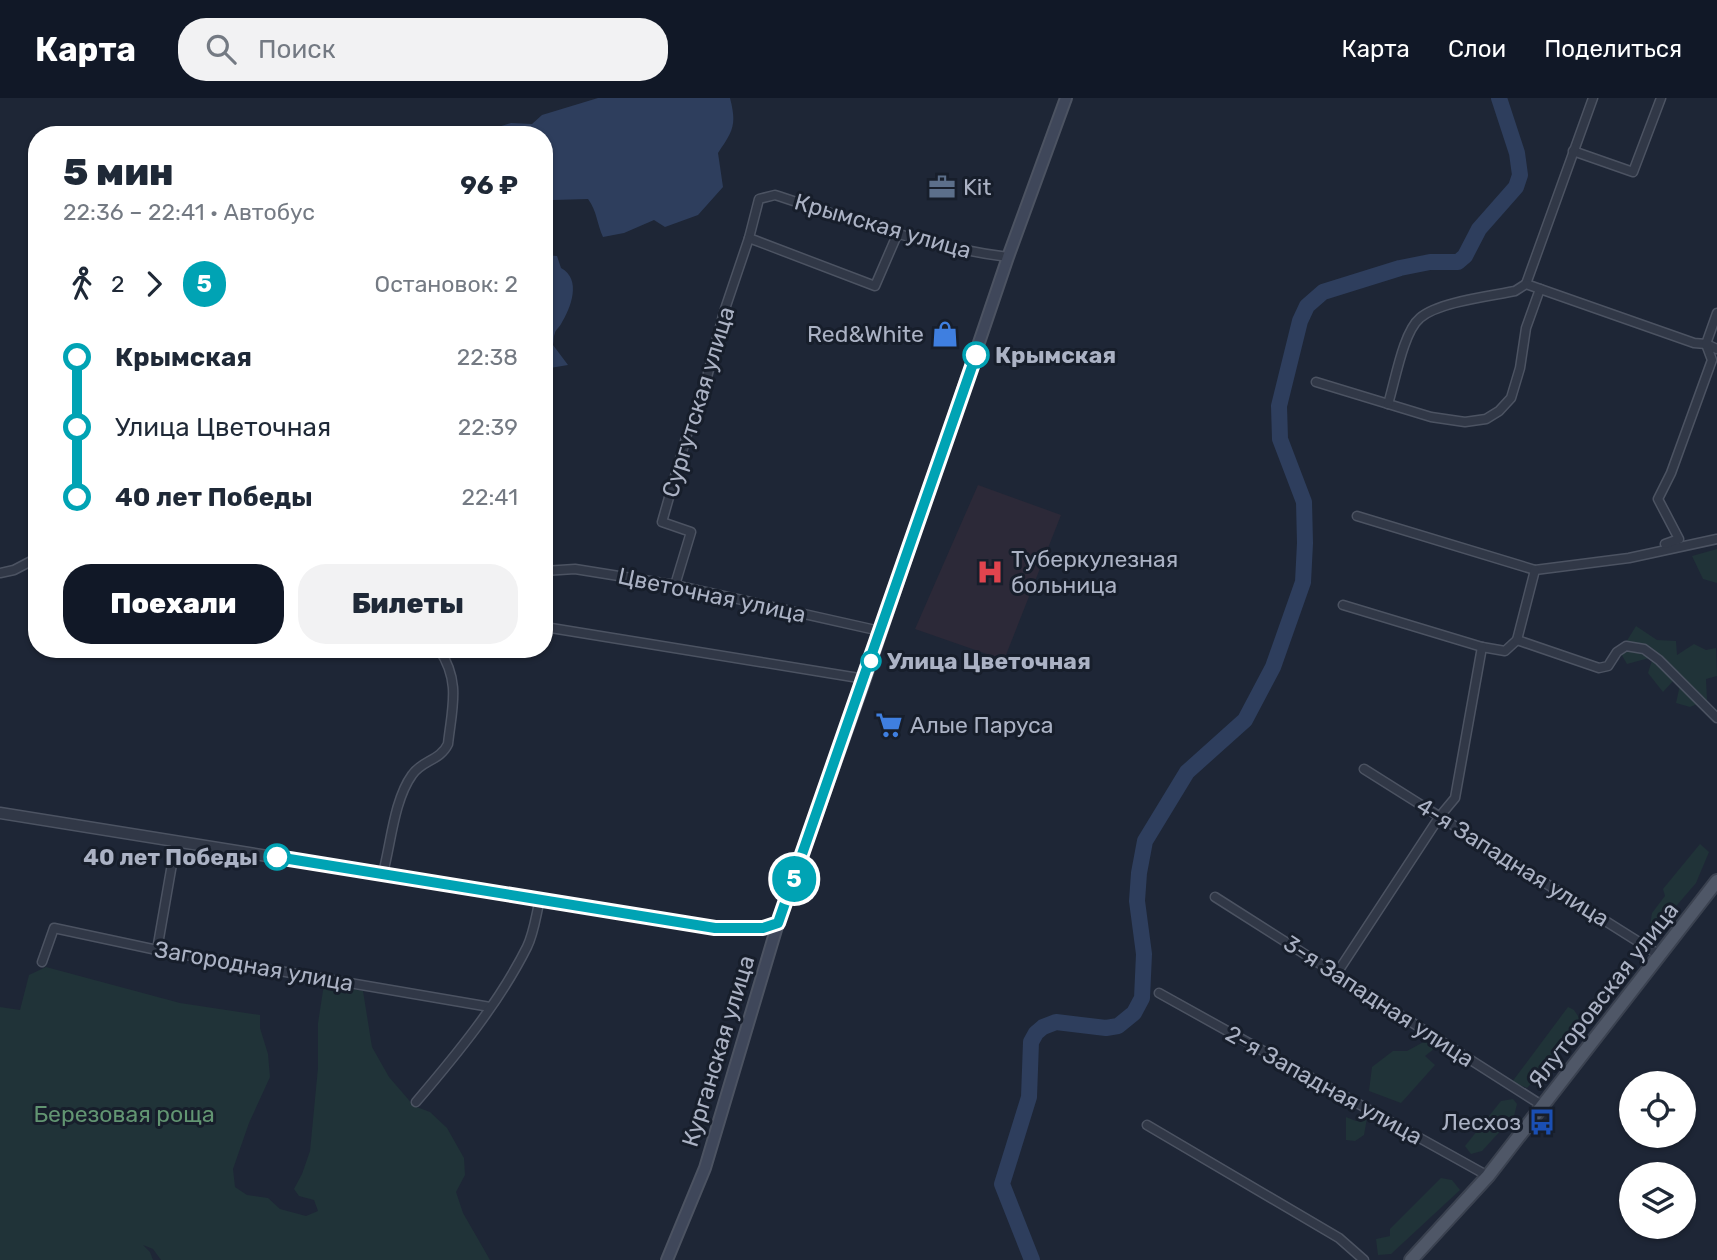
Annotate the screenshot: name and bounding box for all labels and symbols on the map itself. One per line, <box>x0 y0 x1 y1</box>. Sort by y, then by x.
office icon: Kit <box>927 172 957 202</box>
place label: Kit <box>963 173 991 201</box>
street label: Крымская улица <box>791 187 975 265</box>
street label: Сургутская улица <box>656 303 740 501</box>
shop icon: Red&White <box>930 319 960 349</box>
place label: Red&White <box>807 320 924 348</box>
place label: Крымская <box>995 341 1116 369</box>
marker: Крымская <box>963 342 989 368</box>
place label: Туберкулезная больница <box>1011 545 1178 599</box>
hospital icon: Туберкулезная больница <box>975 557 1005 587</box>
street label: Цветочная улица <box>616 561 808 629</box>
place label: Улица Цветочная <box>887 647 1091 675</box>
marker: Улица Цветочная <box>861 651 881 671</box>
supermarket icon: Алые Паруса <box>874 710 904 740</box>
place label: Алые Паруса <box>910 711 1054 739</box>
street label: 4-я Западная улица <box>1412 791 1614 933</box>
place label: 40 лет Победы <box>83 843 258 871</box>
marker: 40 лет Победы <box>264 844 290 870</box>
line badge: 5 <box>771 856 817 902</box>
street label: Ялуторовская улица <box>1522 897 1684 1093</box>
street label: 3-я Западная улица <box>1279 929 1479 1073</box>
street label: Загородная улица <box>152 935 356 997</box>
street label: Курганская улица <box>676 952 760 1150</box>
street label: 2-я Западная улица <box>1221 1019 1427 1151</box>
park label: Березовая роща <box>33 1100 215 1128</box>
bus stop icon: Лесхоз <box>1527 1107 1557 1137</box>
place label: Лесхоз <box>1442 1108 1521 1136</box>

